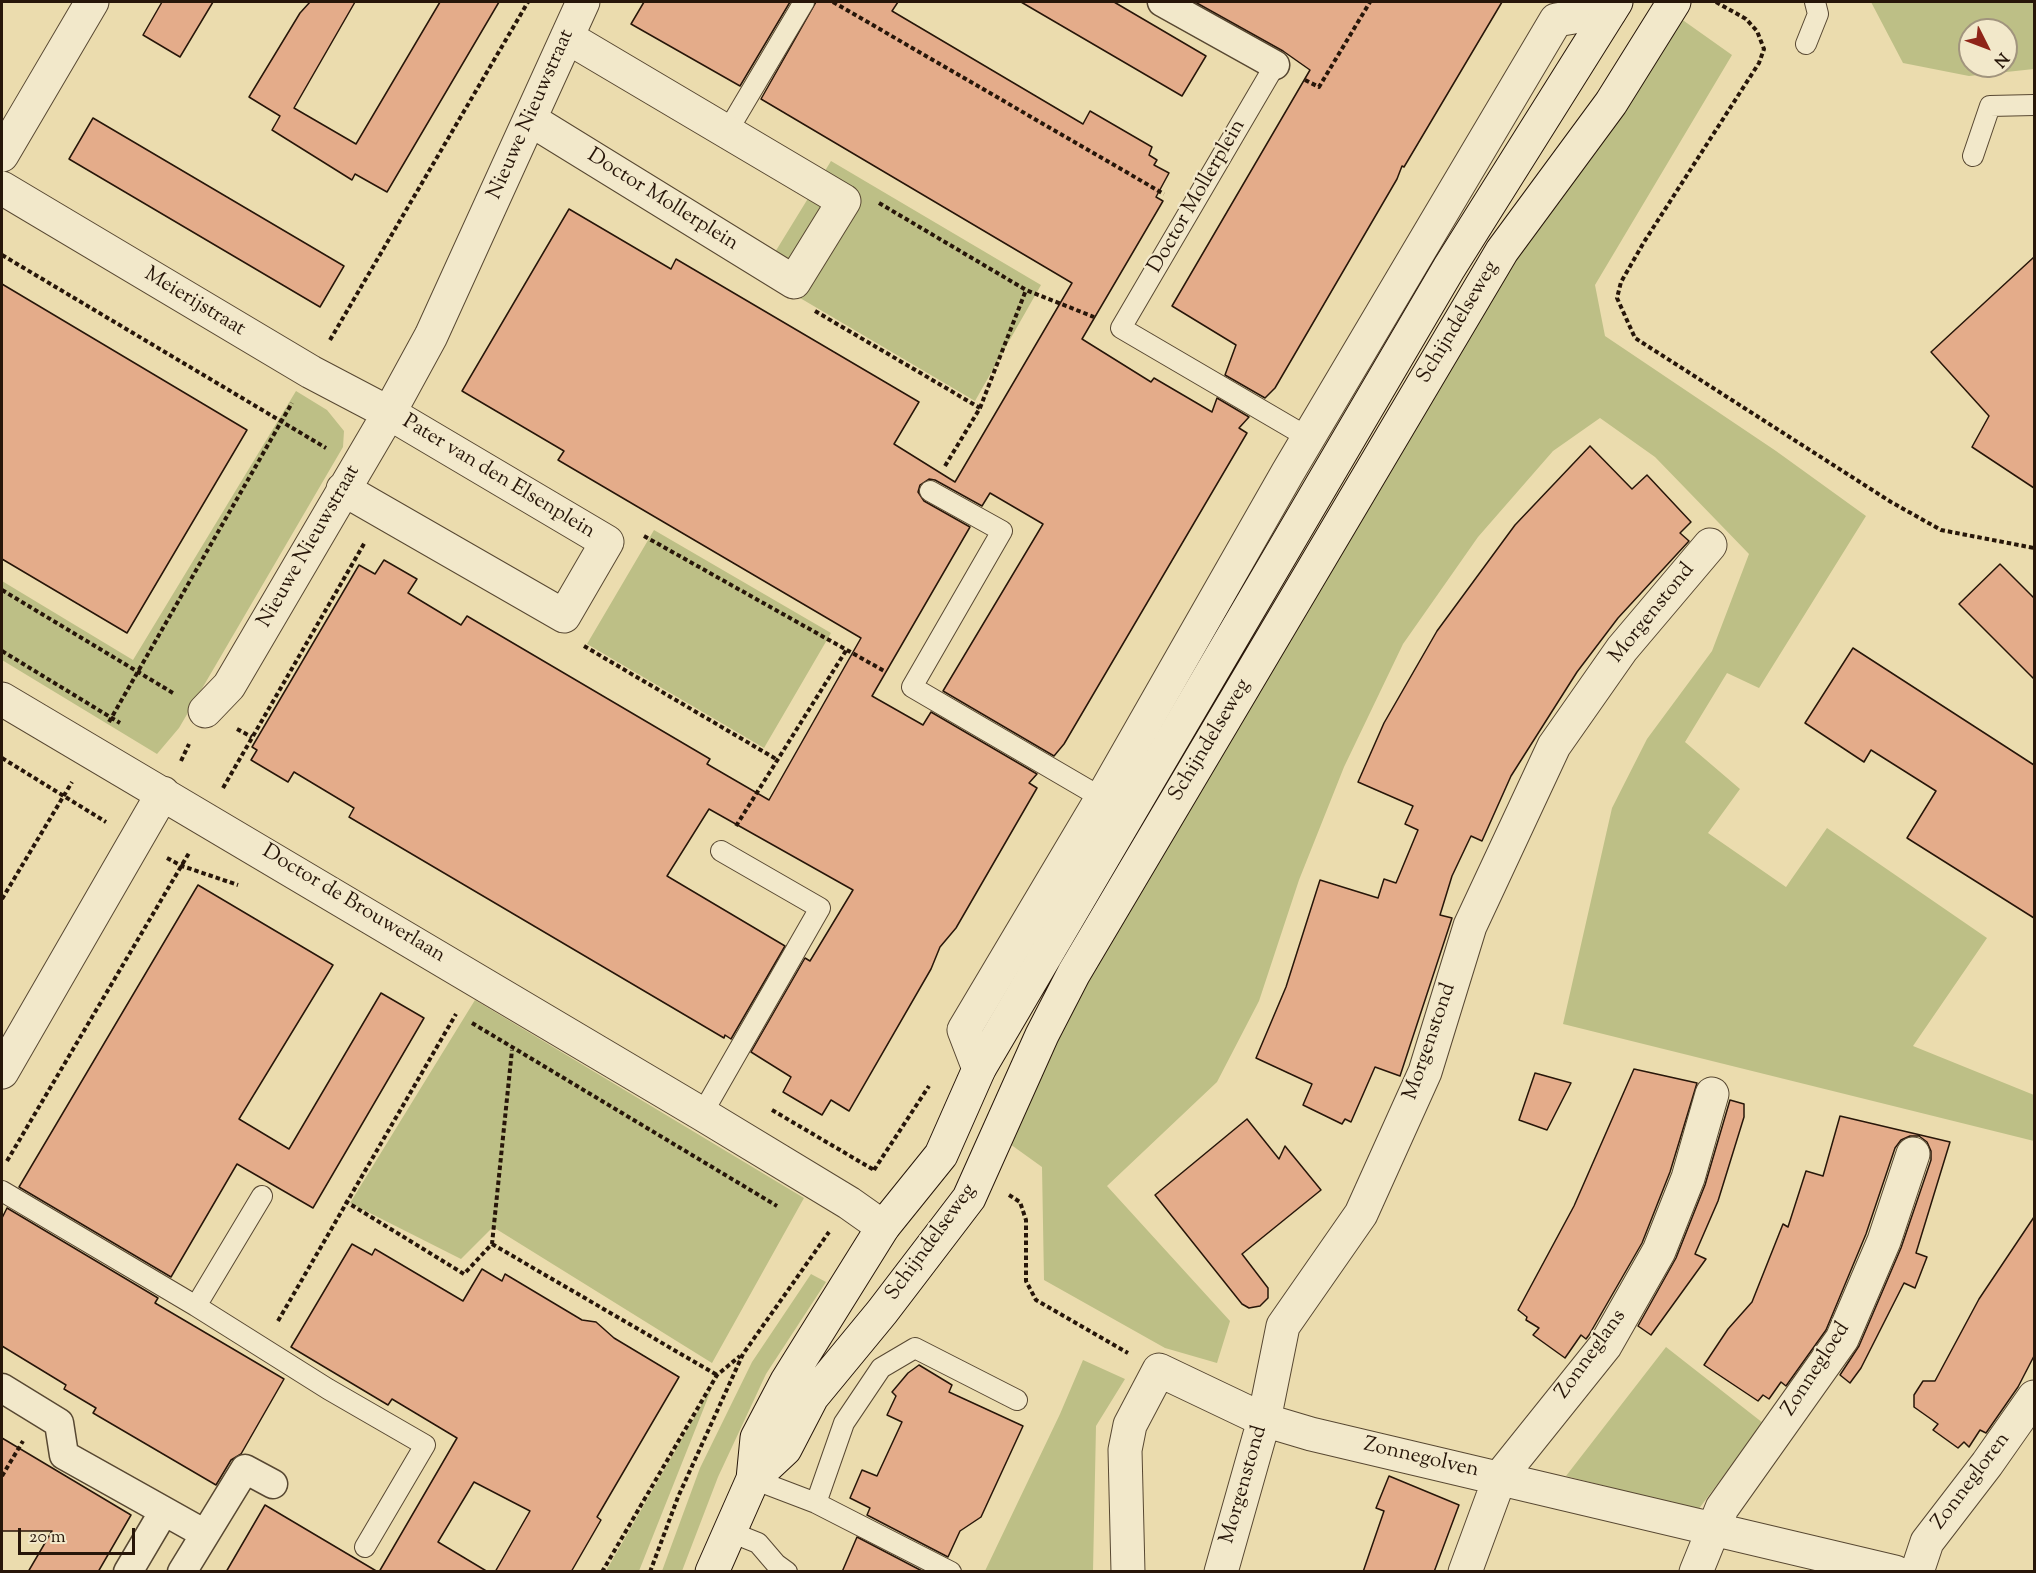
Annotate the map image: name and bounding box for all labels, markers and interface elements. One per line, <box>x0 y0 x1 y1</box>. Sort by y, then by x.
north arrow <box>1958 18 2018 78</box>
street label: Nieuwe Nieuwstraat <box>483 26 581 204</box>
text: N <box>1987 47 2013 71</box>
street label: Doctor Mollerplein <box>1144 116 1252 278</box>
street label: Doctor Mollerplein <box>582 144 742 258</box>
street label: Schijndelseweg <box>1413 257 1505 389</box>
street label: Meierijstraat <box>139 263 249 343</box>
street label: Pater van den Elsenplein <box>397 410 599 546</box>
street label: Nieuwe Nieuwstraat <box>253 461 367 633</box>
street label: Morgenstond <box>1605 559 1701 669</box>
street label: Schijndelseweg <box>1165 675 1257 807</box>
street label: Doctor de Brouwerlaan <box>257 840 449 970</box>
street label: Morgenstond <box>1399 980 1463 1104</box>
street label: Schijndelseweg <box>881 1180 983 1306</box>
street label: Zonneglans <box>1551 1305 1633 1405</box>
street label: Zonnegloed <box>1777 1318 1857 1422</box>
street label: Morgenstond <box>1216 1423 1274 1547</box>
street label: Zonnegloren <box>1927 1428 2017 1536</box>
street label: Zonnegolven <box>1361 1434 1481 1484</box>
scale bar <box>21 1516 138 1554</box>
text: 20 m <box>29 1525 66 1551</box>

